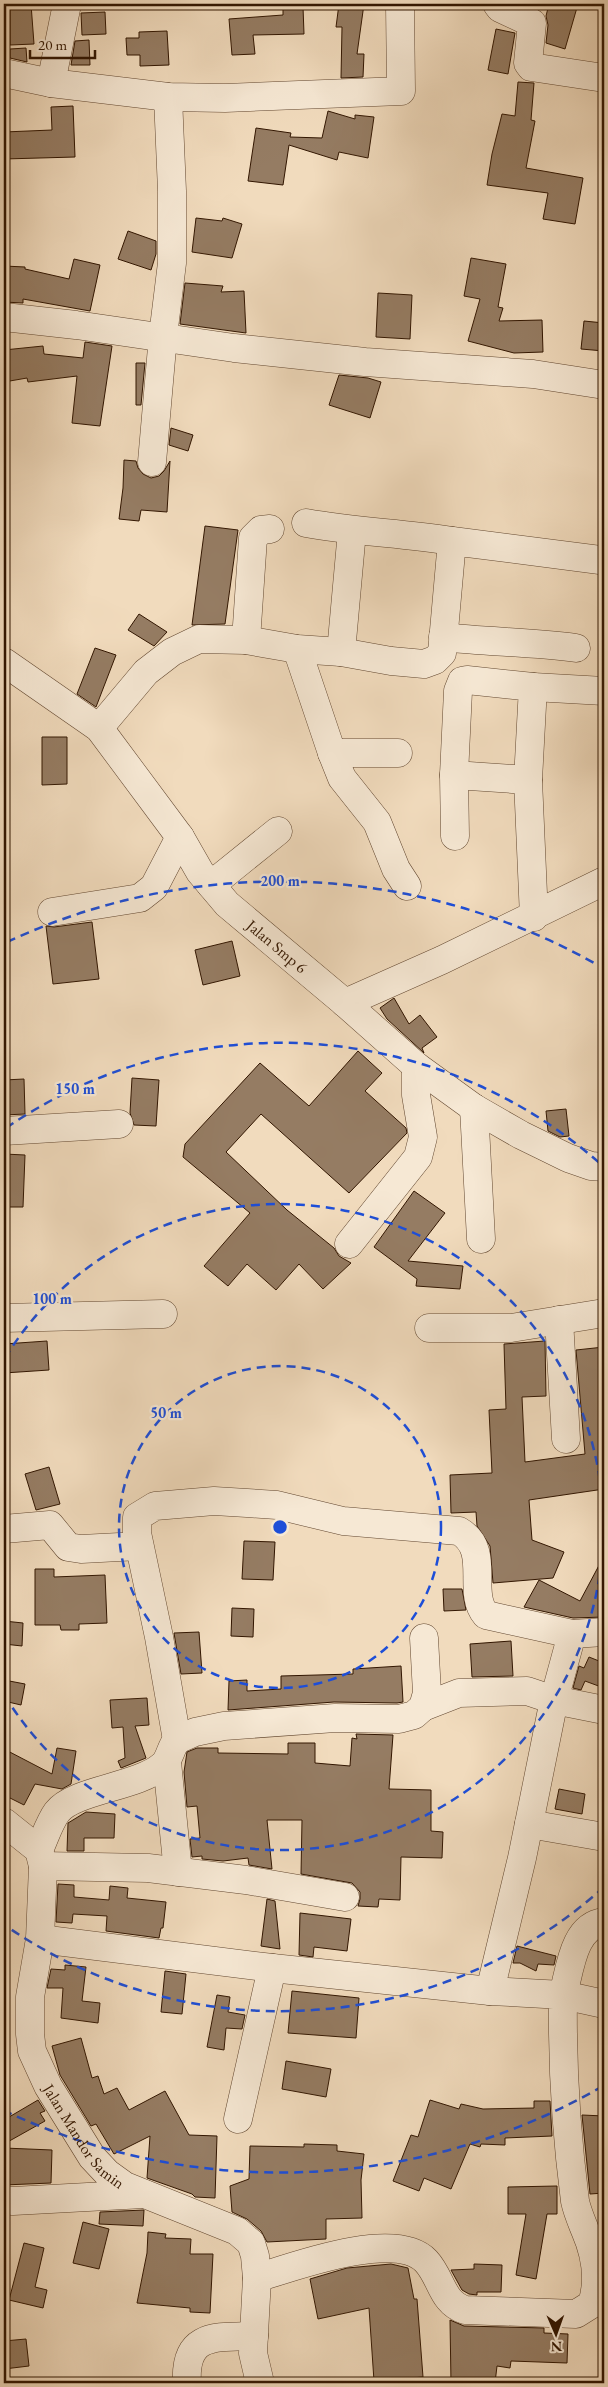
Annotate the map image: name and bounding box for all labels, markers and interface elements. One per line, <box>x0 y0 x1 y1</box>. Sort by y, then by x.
scale bar <box>30 28 95 60</box>
text: 20 m <box>38 35 67 54</box>
text: 200 m <box>260 871 300 890</box>
street label: Jalan Smp 6 <box>241 913 312 978</box>
text: 150 m <box>55 1079 95 1098</box>
text: 100 m <box>32 1289 72 1308</box>
text: 50 m <box>150 1403 182 1422</box>
centre of rings <box>271 1518 289 1536</box>
street label: Jalan Mandor Samin <box>38 2078 130 2193</box>
north arrow <box>530 2310 580 2360</box>
text: N <box>550 2338 562 2356</box>

